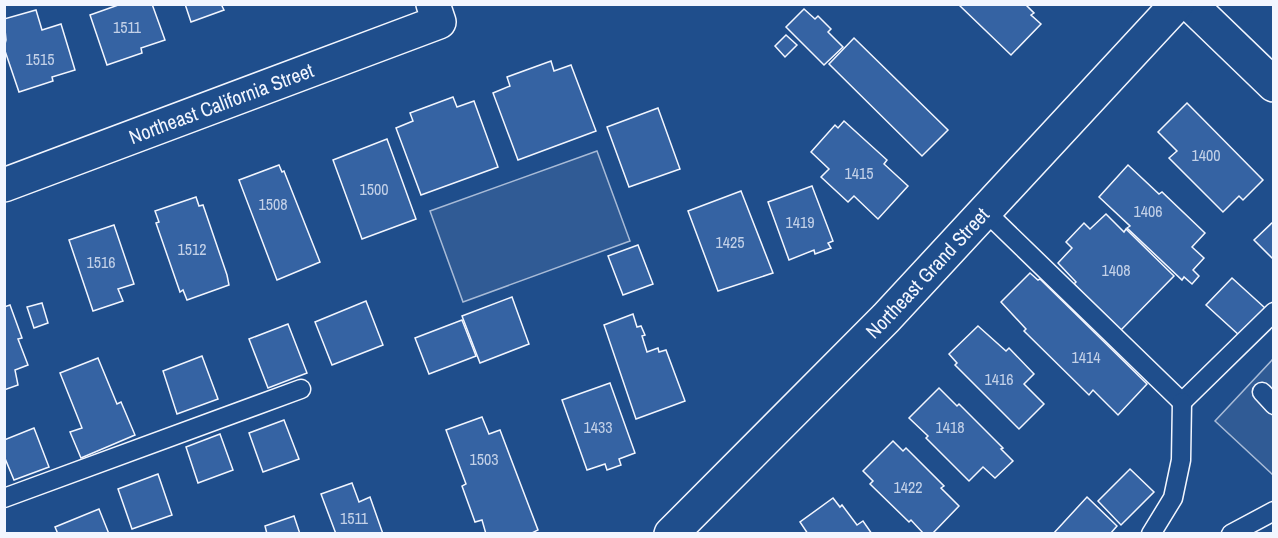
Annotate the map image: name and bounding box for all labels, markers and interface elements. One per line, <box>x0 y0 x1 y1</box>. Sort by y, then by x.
house number: 1511 <box>113 16 142 38</box>
house number: 1515 <box>25 48 55 70</box>
street label: Northeast California Street <box>125 56 318 150</box>
house number: 1400 <box>1191 144 1221 166</box>
house number: 1415 <box>844 162 874 184</box>
house number: 1500 <box>359 178 389 200</box>
house number: 1508 <box>258 193 288 215</box>
house number: 1406 <box>1133 200 1163 222</box>
street label: Northeast Grand Street <box>859 201 995 344</box>
house number: 1419 <box>785 211 815 233</box>
house number: 1425 <box>715 231 745 253</box>
house number: 1512 <box>177 238 207 260</box>
house number: 1516 <box>86 251 116 273</box>
house number: 1408 <box>1101 259 1131 281</box>
house number: 1414 <box>1071 346 1101 368</box>
house number: 1416 <box>984 368 1014 390</box>
house number: 1433 <box>583 416 613 438</box>
house number: 1418 <box>935 416 965 438</box>
house number: 1503 <box>469 448 499 470</box>
house number: 1422 <box>893 476 923 498</box>
house number: 1511 <box>340 507 369 529</box>

